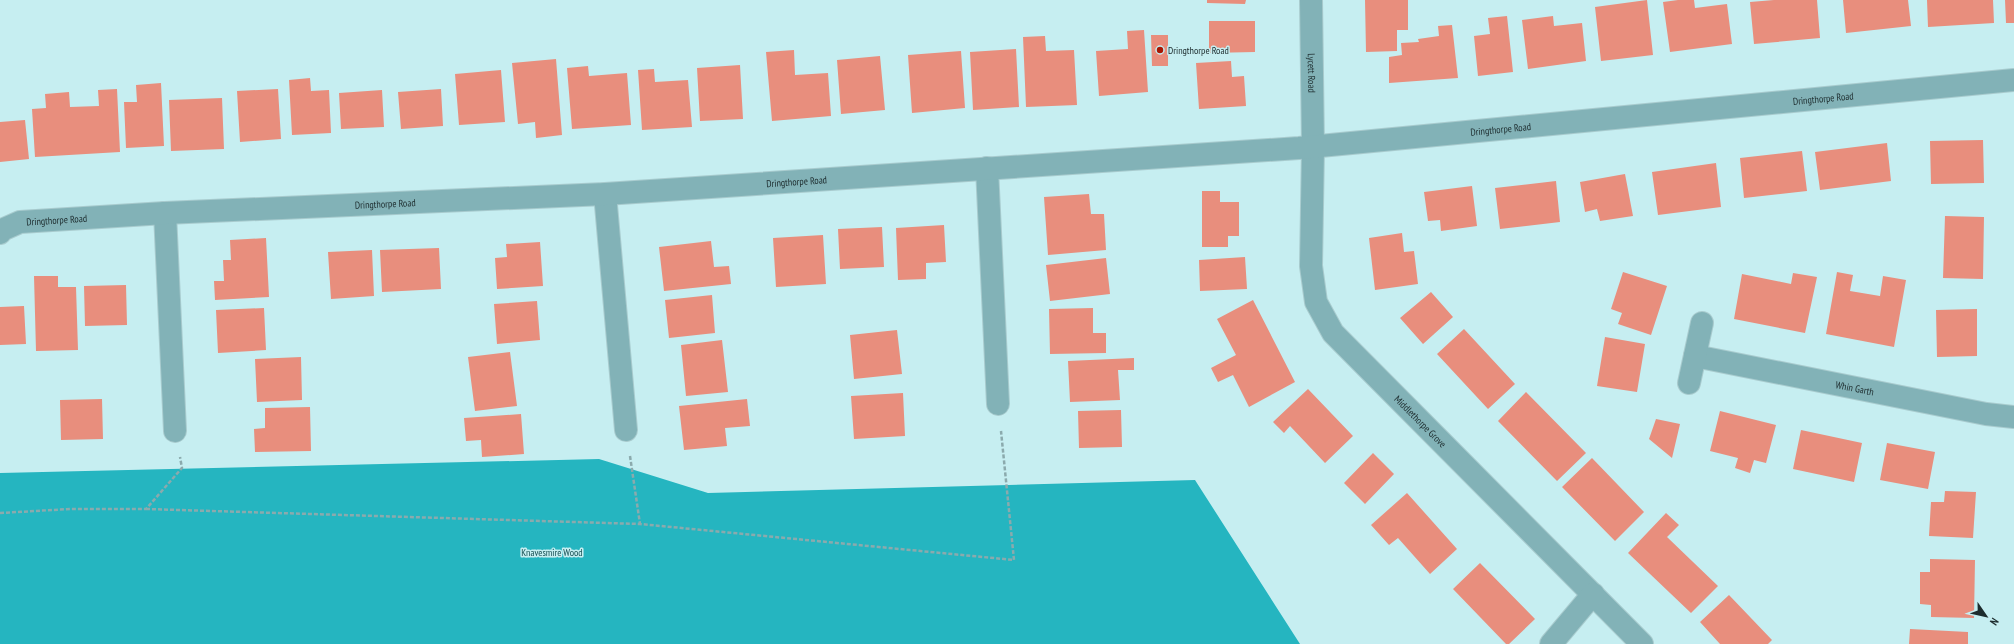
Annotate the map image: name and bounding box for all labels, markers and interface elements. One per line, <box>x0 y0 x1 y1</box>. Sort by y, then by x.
place label: Dringthorpe Road <box>1168 44 1229 57</box>
marker: Dringthorpe Road <box>1155 45 1165 55</box>
street label: Lycett Road <box>1305 53 1319 93</box>
street label: Dringthorpe Road <box>1792 89 1854 108</box>
street label: Dringthorpe Road <box>1470 119 1531 138</box>
street label: Dringthorpe Road <box>766 173 827 190</box>
street label: Dringthorpe Road <box>355 196 416 211</box>
street label: Dringthorpe Road <box>26 211 87 228</box>
street label: Whin Garth <box>1835 378 1875 398</box>
street label: Middlethorpe Grove <box>1392 392 1449 450</box>
park label: Knavesmire Wood <box>521 546 583 559</box>
north arrow <box>1966 596 2006 636</box>
text: N <box>1987 615 2002 628</box>

